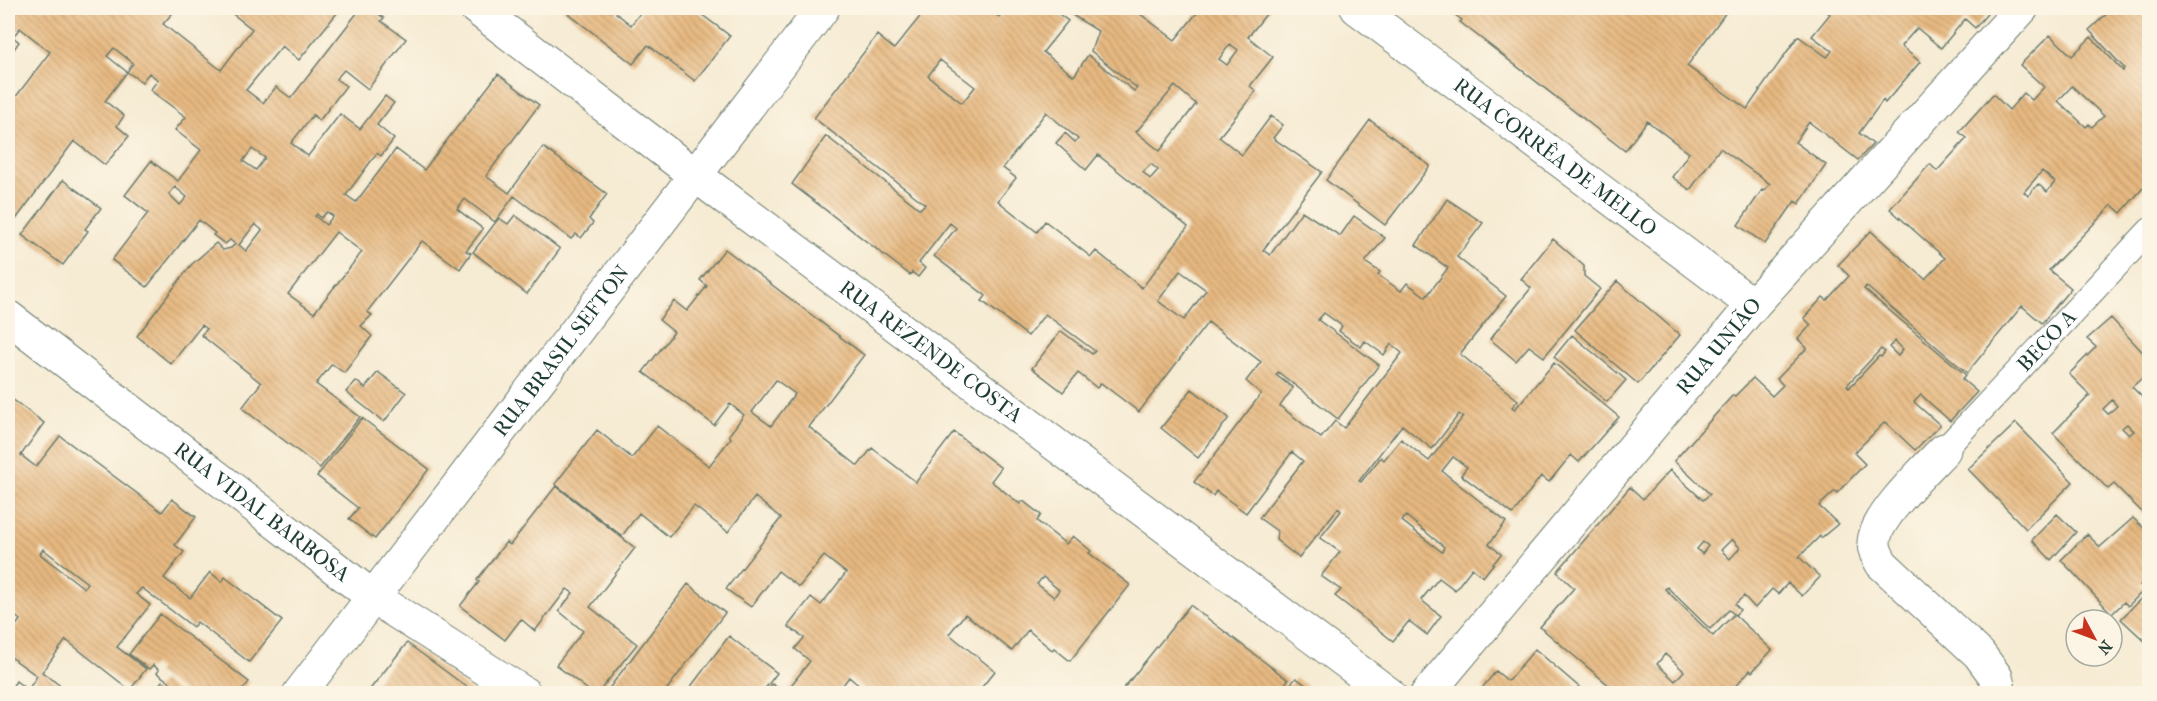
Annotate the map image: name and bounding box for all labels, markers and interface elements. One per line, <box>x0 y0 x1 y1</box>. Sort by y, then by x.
street label: RUA CORRÊA DE MELLO <box>1449 73 1662 241</box>
street label: RUA BRASIL SEFTON <box>488 260 634 441</box>
street label: RUA REZENDE COSTA <box>835 275 1027 428</box>
street label: RUA UNIÃO <box>1671 293 1766 399</box>
street label: BECO A <box>2012 305 2081 376</box>
street label: RUA VIDAL BARBOSA <box>169 437 355 587</box>
north arrow <box>2064 608 2124 668</box>
text: N <box>2093 637 2116 659</box>

